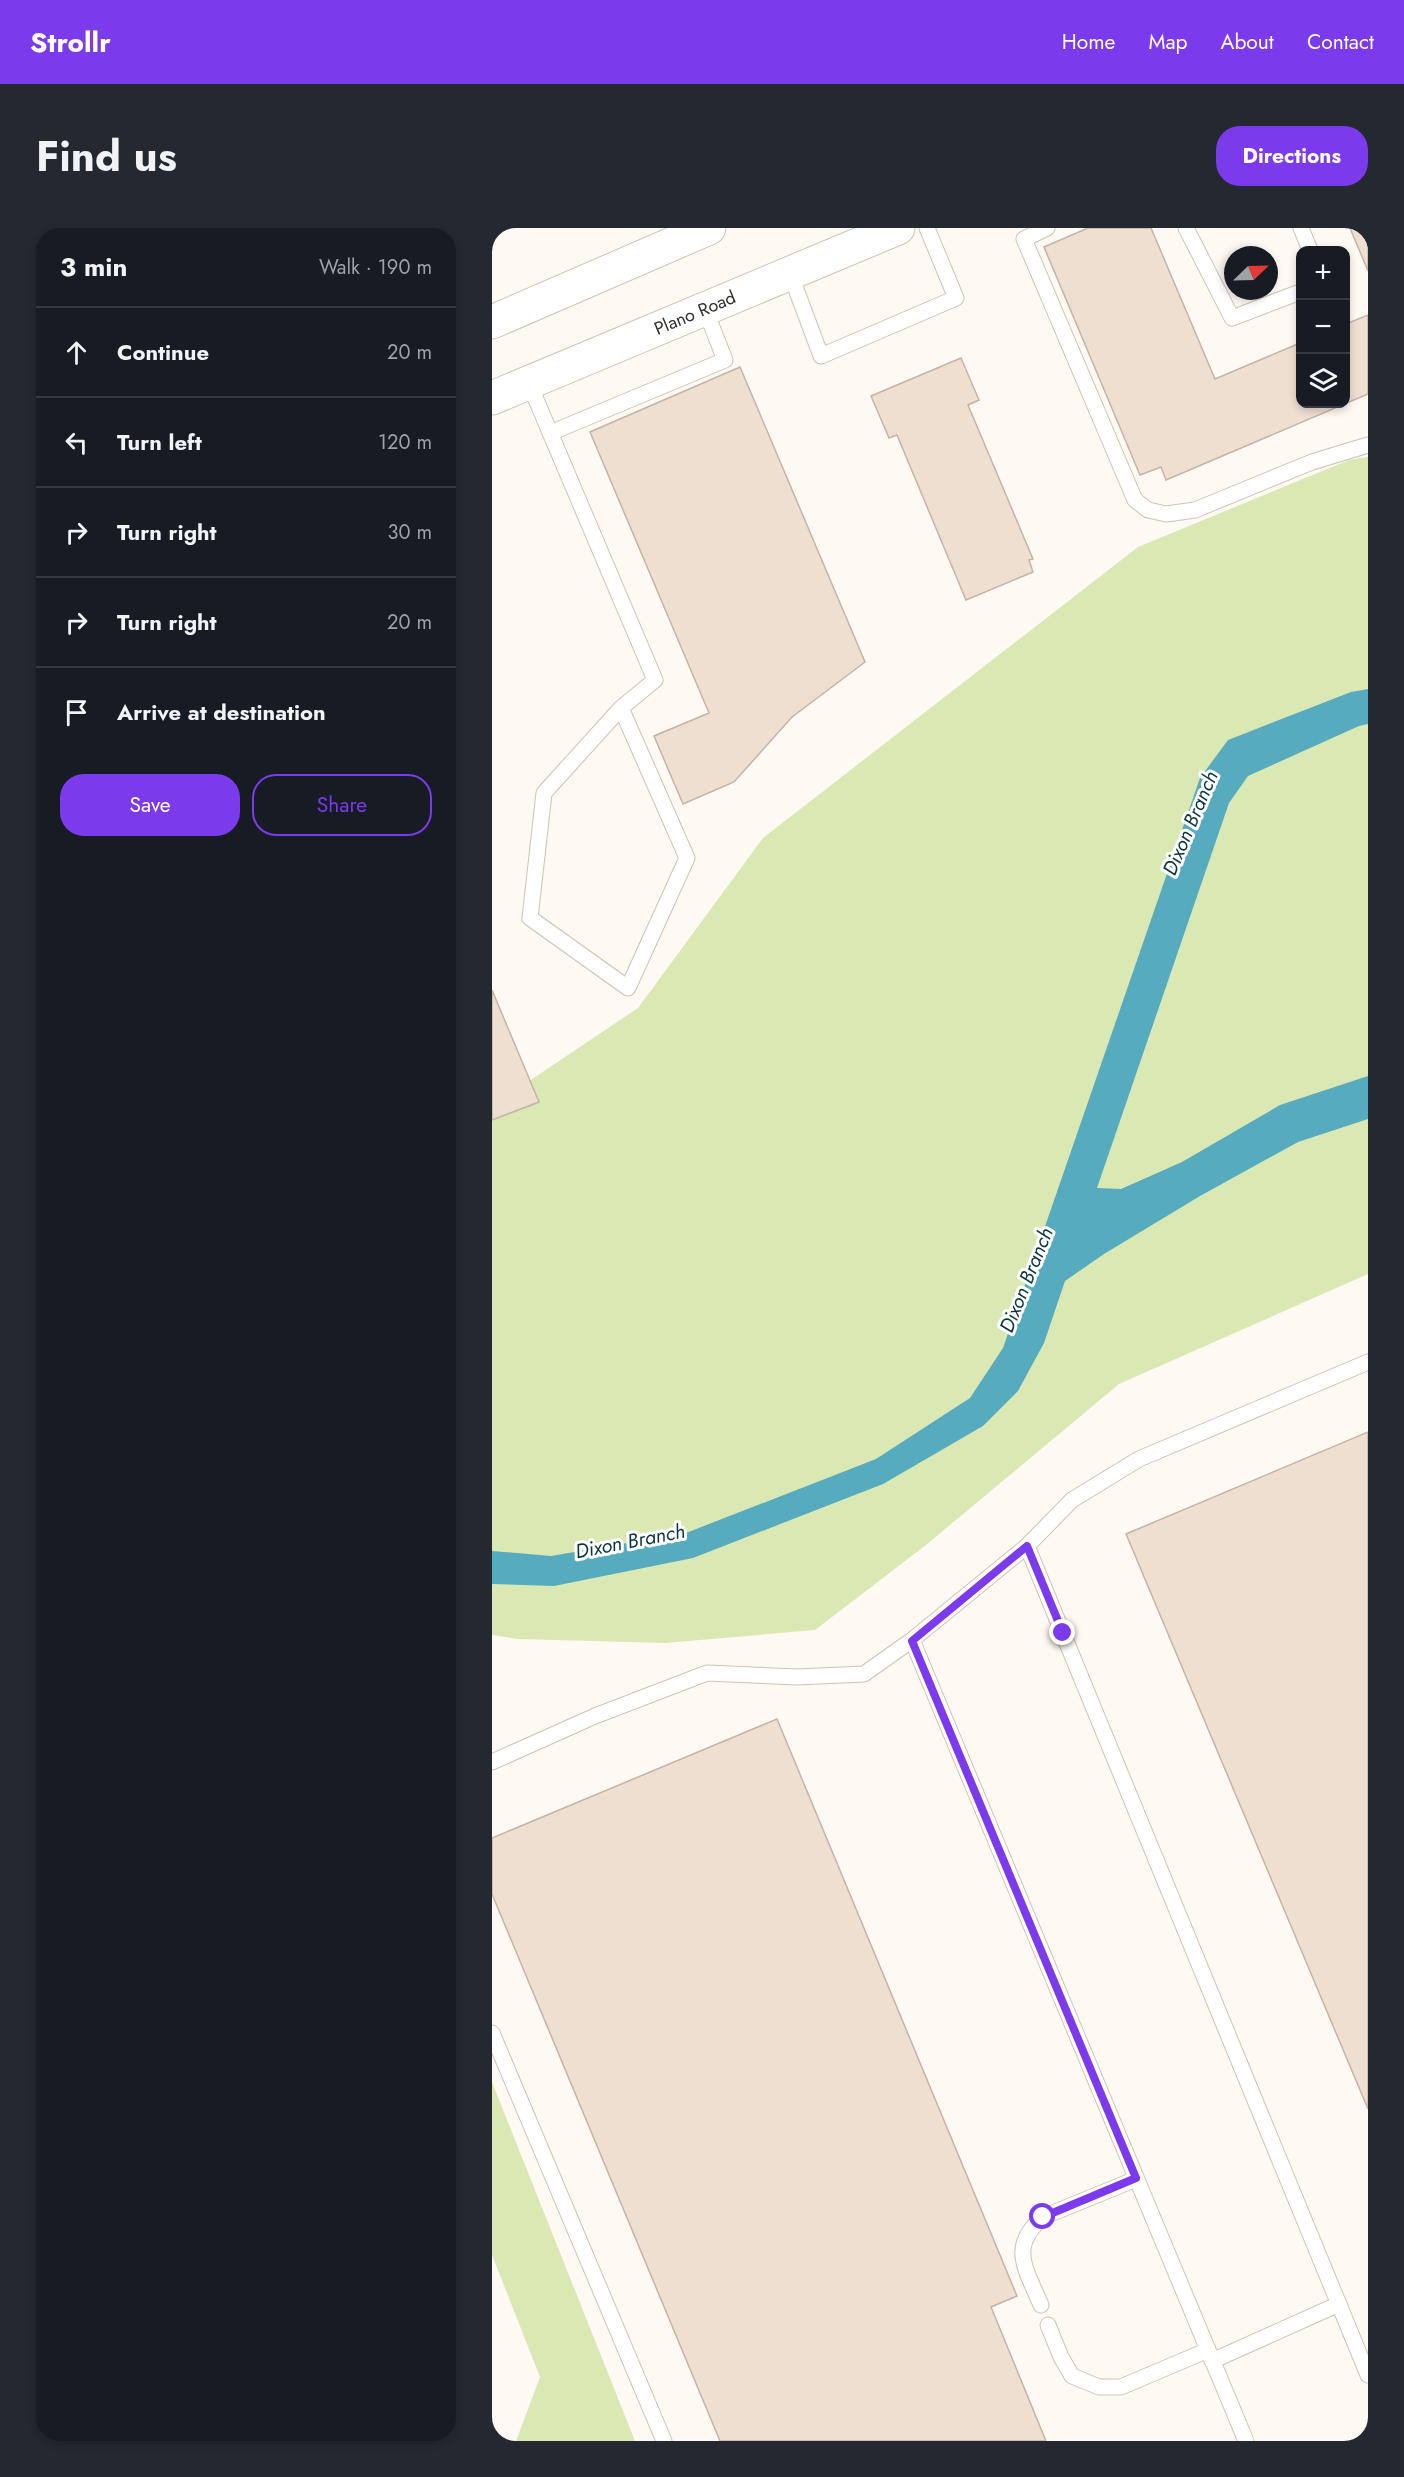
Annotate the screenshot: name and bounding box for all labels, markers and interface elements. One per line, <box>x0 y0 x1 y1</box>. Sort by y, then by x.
text: Strollr <box>30 22 111 63</box>
text: Home <box>1062 27 1115 57</box>
text: Map <box>1148 27 1188 57</box>
text: About <box>1221 27 1274 57</box>
text: Contact <box>1307 27 1374 57</box>
text: Find us <box>36 126 177 187</box>
button: Directions <box>1216 126 1368 186</box>
north arrow <box>1224 246 1278 300</box>
map controls <box>1296 246 1350 408</box>
button: + <box>1296 246 1350 300</box>
text: 3 min <box>60 248 127 286</box>
text: Walk · 190 m <box>319 253 432 282</box>
street label: Plano Road <box>650 284 740 342</box>
button: − <box>1296 300 1350 354</box>
icon: ahead <box>60 336 93 369</box>
text: Continue <box>117 336 209 368</box>
text: 20 m <box>387 338 432 367</box>
button: layers <box>1296 354 1350 408</box>
icon: left <box>60 426 93 459</box>
text: Turn left <box>117 426 202 458</box>
text: 120 m <box>378 428 432 457</box>
icon: right <box>60 516 93 549</box>
text: Turn right <box>117 516 217 548</box>
text: 30 m <box>387 518 432 547</box>
icon: right <box>60 606 93 639</box>
text: Turn right <box>117 606 217 638</box>
text: 20 m <box>387 608 432 637</box>
icon: arrive <box>60 696 93 729</box>
text: Arrive at destination <box>117 696 326 728</box>
water label: Dixon Branch <box>1155 766 1226 880</box>
button: Save <box>60 774 240 836</box>
button: Share <box>252 774 432 836</box>
water label: Dixon Branch <box>992 1223 1061 1337</box>
water label: Dixon Branch <box>573 1517 687 1566</box>
route end <box>1049 1619 1075 1645</box>
route start <box>1029 2203 1055 2229</box>

